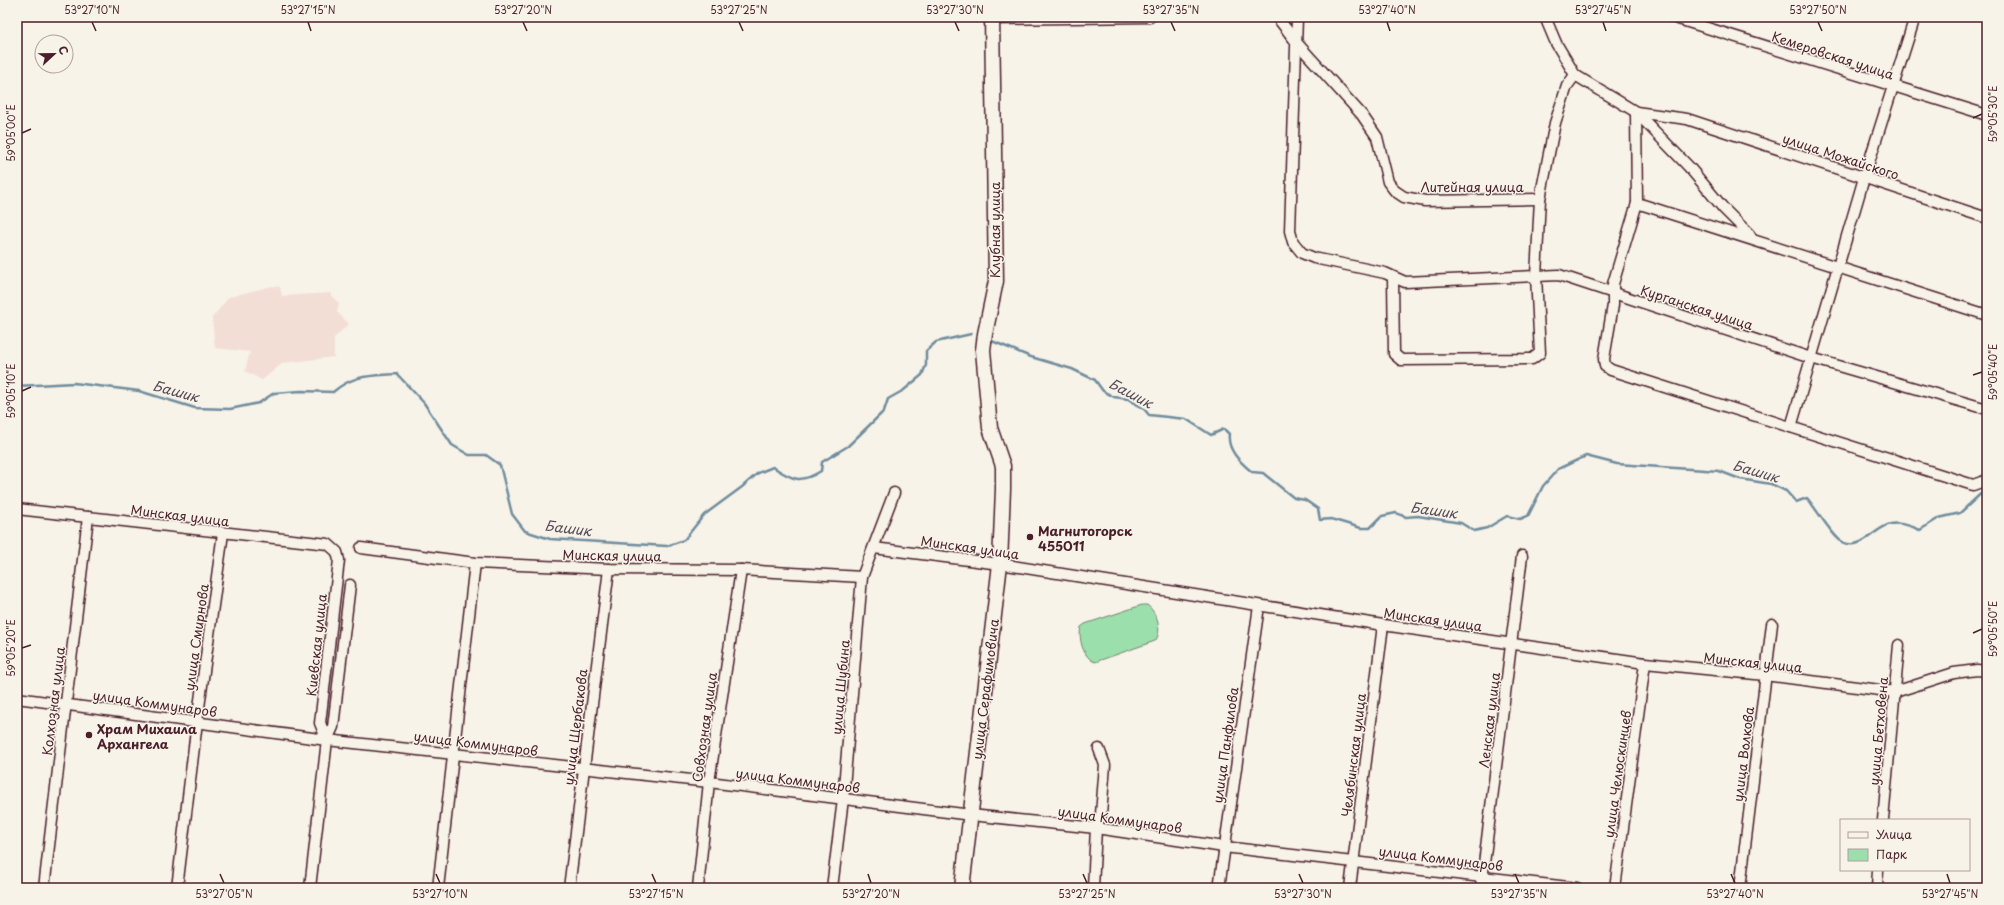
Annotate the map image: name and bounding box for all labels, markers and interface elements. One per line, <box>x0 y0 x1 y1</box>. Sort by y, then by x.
text: 53°27'10"N <box>64 2 120 17</box>
text: 53°27'15"N <box>281 2 336 17</box>
text: 53°27'20"N <box>494 2 552 17</box>
text: 53°27'25"N <box>710 2 768 17</box>
text: 53°27'30"N <box>926 2 984 17</box>
text: 53°27'35"N <box>1143 2 1200 17</box>
text: 53°27'40"N <box>1358 2 1416 17</box>
text: 53°27'45"N <box>1575 2 1631 17</box>
text: 53°27'50"N <box>1789 2 1847 17</box>
street label: Кемеровская улица <box>1770 26 1897 84</box>
north arrow <box>34 34 74 74</box>
text: С <box>54 43 73 57</box>
text: 59°05'30"E <box>1985 86 2000 142</box>
text: 59°05'00"E <box>3 104 18 162</box>
street label: улица Можайского <box>1780 128 1902 184</box>
street label: Литейная улица <box>1420 177 1524 196</box>
street label: Клубная улица <box>985 181 1004 278</box>
street label: Курганская улица <box>1638 280 1756 334</box>
text: 59°05'40"E <box>1985 344 2000 400</box>
text: 59°05'10"E <box>3 364 18 418</box>
water label: Башик <box>1105 373 1158 414</box>
water label: Башик <box>151 375 203 408</box>
water label: Башик <box>1731 454 1783 488</box>
water label: Башик <box>1409 496 1460 524</box>
street label: Минская улица <box>130 500 231 531</box>
water label: Башик <box>544 515 594 541</box>
place label: Магнитогорск 455011 <box>1038 521 1133 555</box>
street label: Минская улица <box>920 531 1021 563</box>
marker: Магнитогорск 455011 <box>1025 532 1035 542</box>
street label: Минская улица <box>562 545 663 565</box>
street label: улица Смирнова <box>179 581 213 692</box>
street label: Киевская улица <box>301 592 331 697</box>
text: 59°05'50"E <box>1985 601 2000 657</box>
street label: Минская улица <box>1383 603 1484 635</box>
street label: улица Серафимовича <box>967 617 1003 760</box>
text: 59°05'20"E <box>3 619 18 677</box>
street label: улица Шубина <box>826 638 854 735</box>
street label: Колхозная улица <box>37 645 69 756</box>
street label: Минская улица <box>1703 647 1804 677</box>
street label: улица Щербакова <box>558 667 592 786</box>
street label: Совхозная улица <box>687 670 721 783</box>
street label: Ленская улица <box>1474 670 1504 769</box>
street label: улица Бетховена <box>1864 675 1892 786</box>
street label: улица Коммунаров <box>92 685 218 721</box>
street label: улица Панфилова <box>1207 685 1243 804</box>
street label: Челябинская улица <box>1336 691 1370 818</box>
street label: улица Волкова <box>1728 704 1758 803</box>
street label: улица Челюскинцев <box>1599 709 1635 839</box>
place label: Храм Михаила Архангела <box>97 719 197 753</box>
street label: улица Коммунаров <box>413 726 539 760</box>
marker: Храм Михаила Архангела <box>84 730 94 740</box>
street label: улица Коммунаров <box>735 763 861 797</box>
street label: улица Коммунаров <box>1057 801 1183 837</box>
legend <box>1840 819 1970 871</box>
text: Улица <box>1876 825 1912 843</box>
street label: улица Коммунаров <box>1378 841 1504 875</box>
text: Парк <box>1876 845 1908 863</box>
text: 53°27'05"N <box>195 886 253 901</box>
text: 53°27'10"N <box>412 886 468 901</box>
text: 53°27'15"N <box>629 886 684 901</box>
text: 53°27'20"N <box>842 886 900 901</box>
text: 53°27'25"N <box>1058 886 1116 901</box>
text: 53°27'30"N <box>1274 886 1332 901</box>
text: 53°27'35"N <box>1491 886 1548 901</box>
text: 53°27'40"N <box>1706 886 1764 901</box>
text: 53°27'45"N <box>1922 886 1978 901</box>

